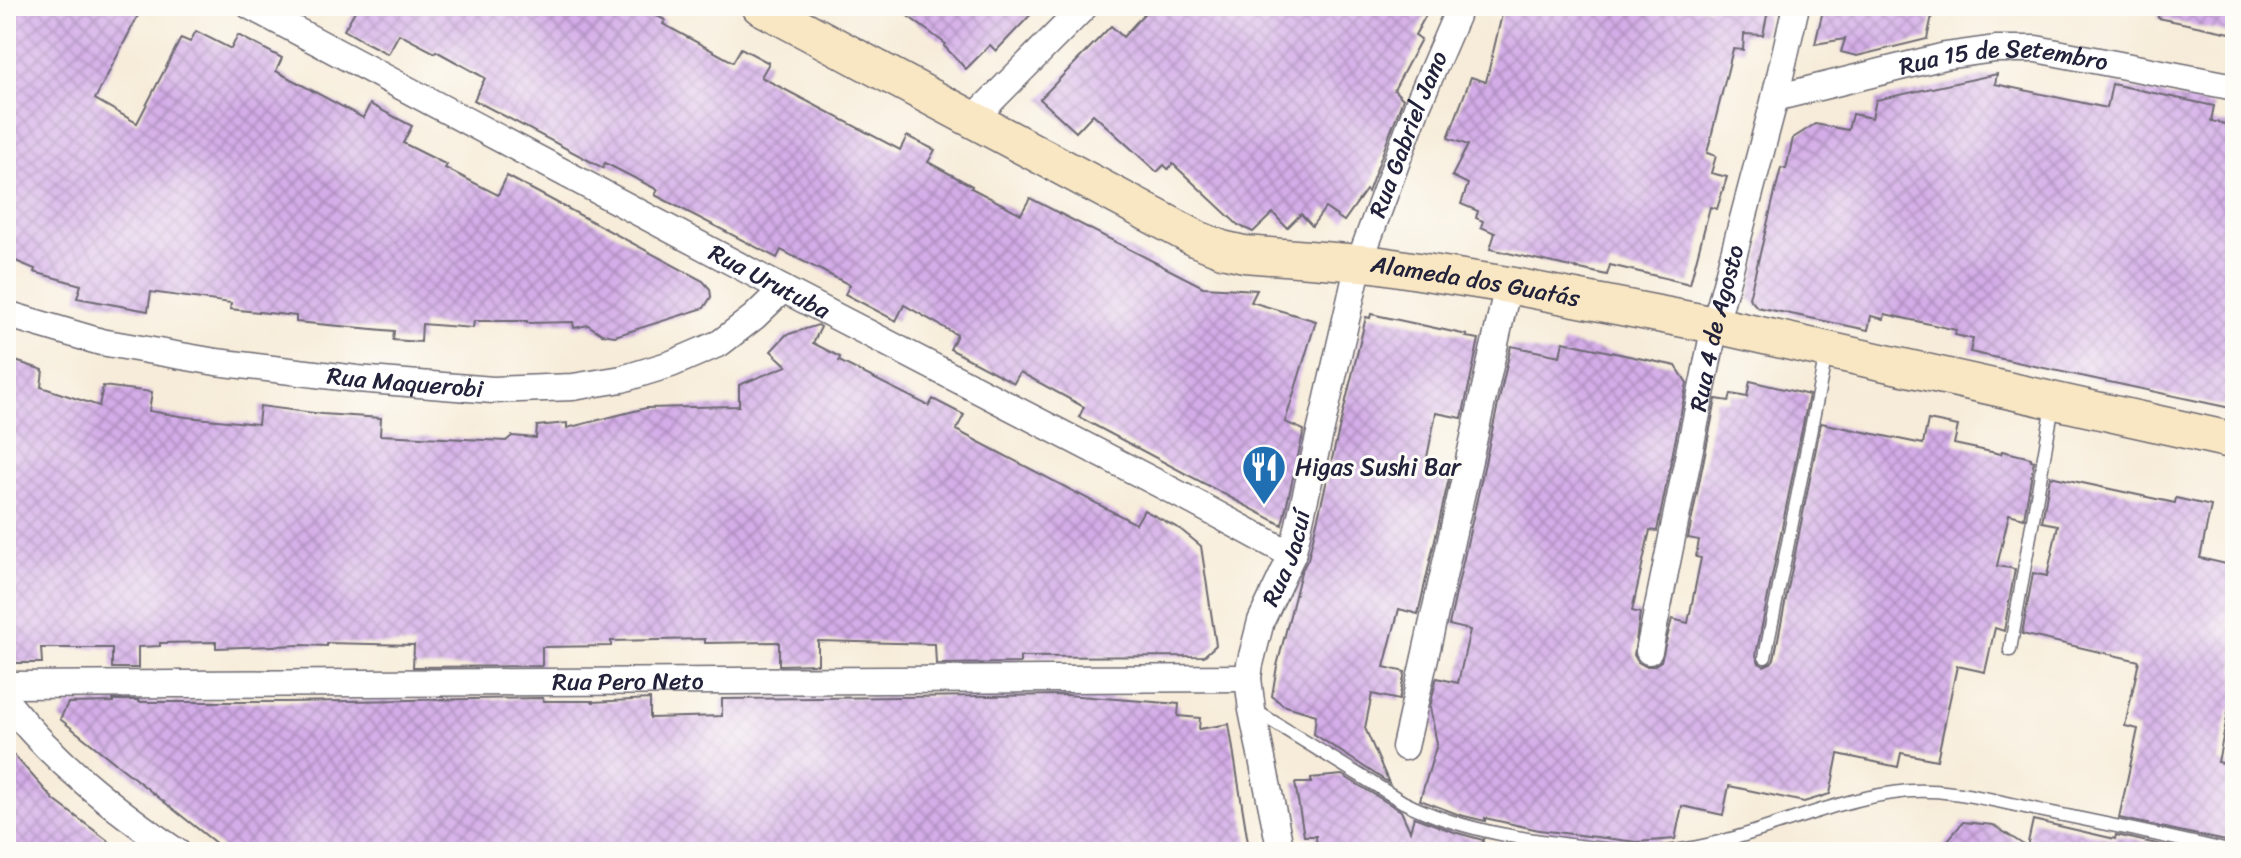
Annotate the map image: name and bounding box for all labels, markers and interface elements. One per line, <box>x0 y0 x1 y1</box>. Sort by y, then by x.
street label: Rua 15 de Setembro <box>1895 28 2112 88</box>
street label: Rua Gabriel Jano <box>1357 44 1460 224</box>
street label: Rua Urutuba <box>701 232 839 331</box>
street label: Rua 4 de Agosto <box>1677 240 1756 415</box>
street label: Alameda dos Guatás <box>1367 243 1584 320</box>
street label: Rua Maquerobi <box>325 355 486 410</box>
restaurant icon: Higas Sushi Bar <box>1240 443 1288 506</box>
place label: Higas Sushi Bar <box>1295 446 1463 488</box>
street label: Rua Jacuí <box>1250 503 1323 614</box>
street label: Rua Pero Neto <box>552 660 704 703</box>

